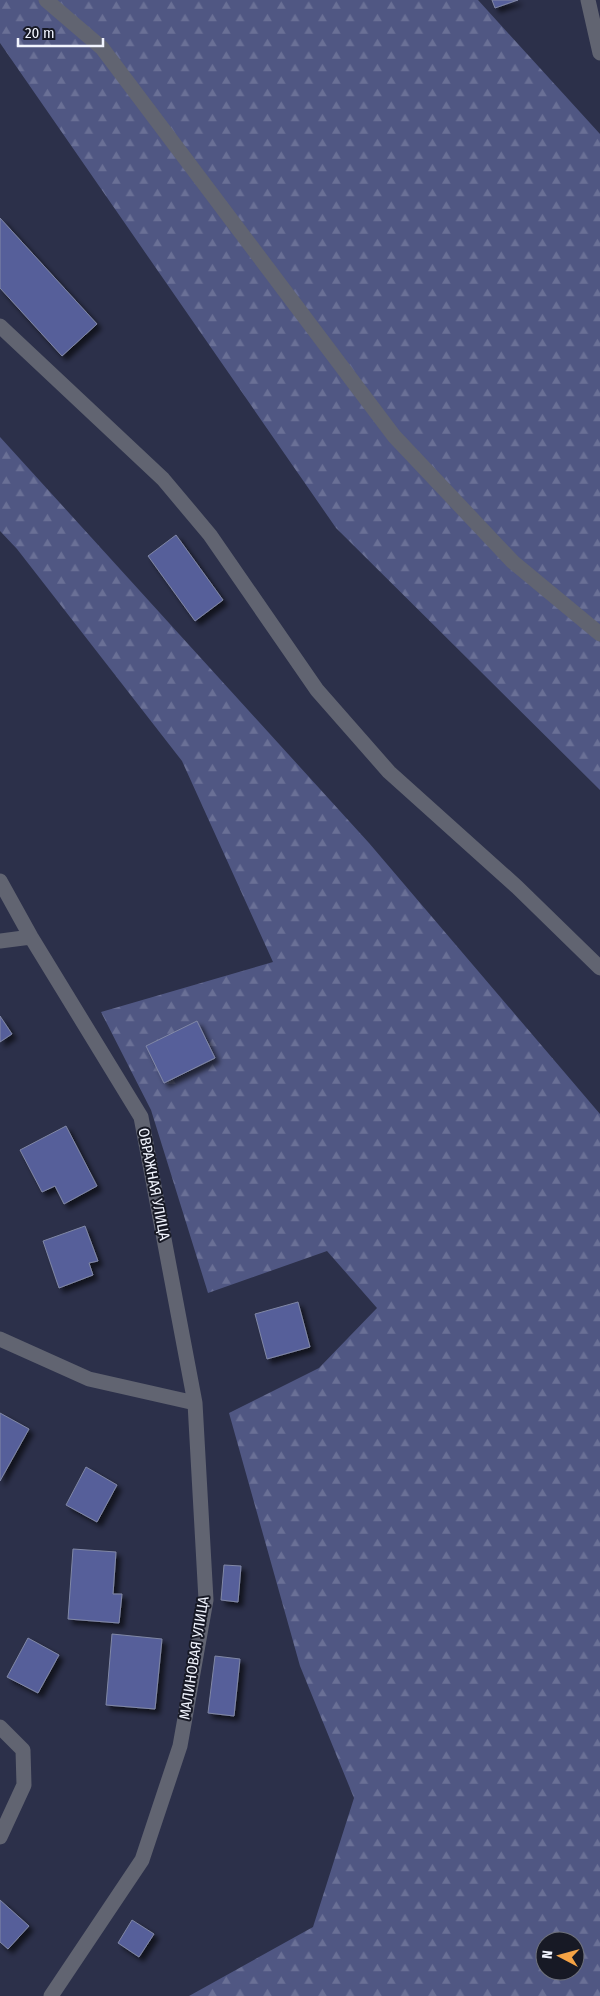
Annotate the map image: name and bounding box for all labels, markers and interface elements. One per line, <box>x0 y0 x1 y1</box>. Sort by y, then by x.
scale bar <box>18 15 102 47</box>
text: 20 m <box>25 24 55 42</box>
street label: ОВРАЖНАЯ УЛИЦА <box>134 1126 174 1242</box>
street label: МАЛИНОВАЯ УЛИЦА <box>175 1595 213 1721</box>
north arrow <box>535 1931 585 1981</box>
text: N <box>539 1950 556 1960</box>

